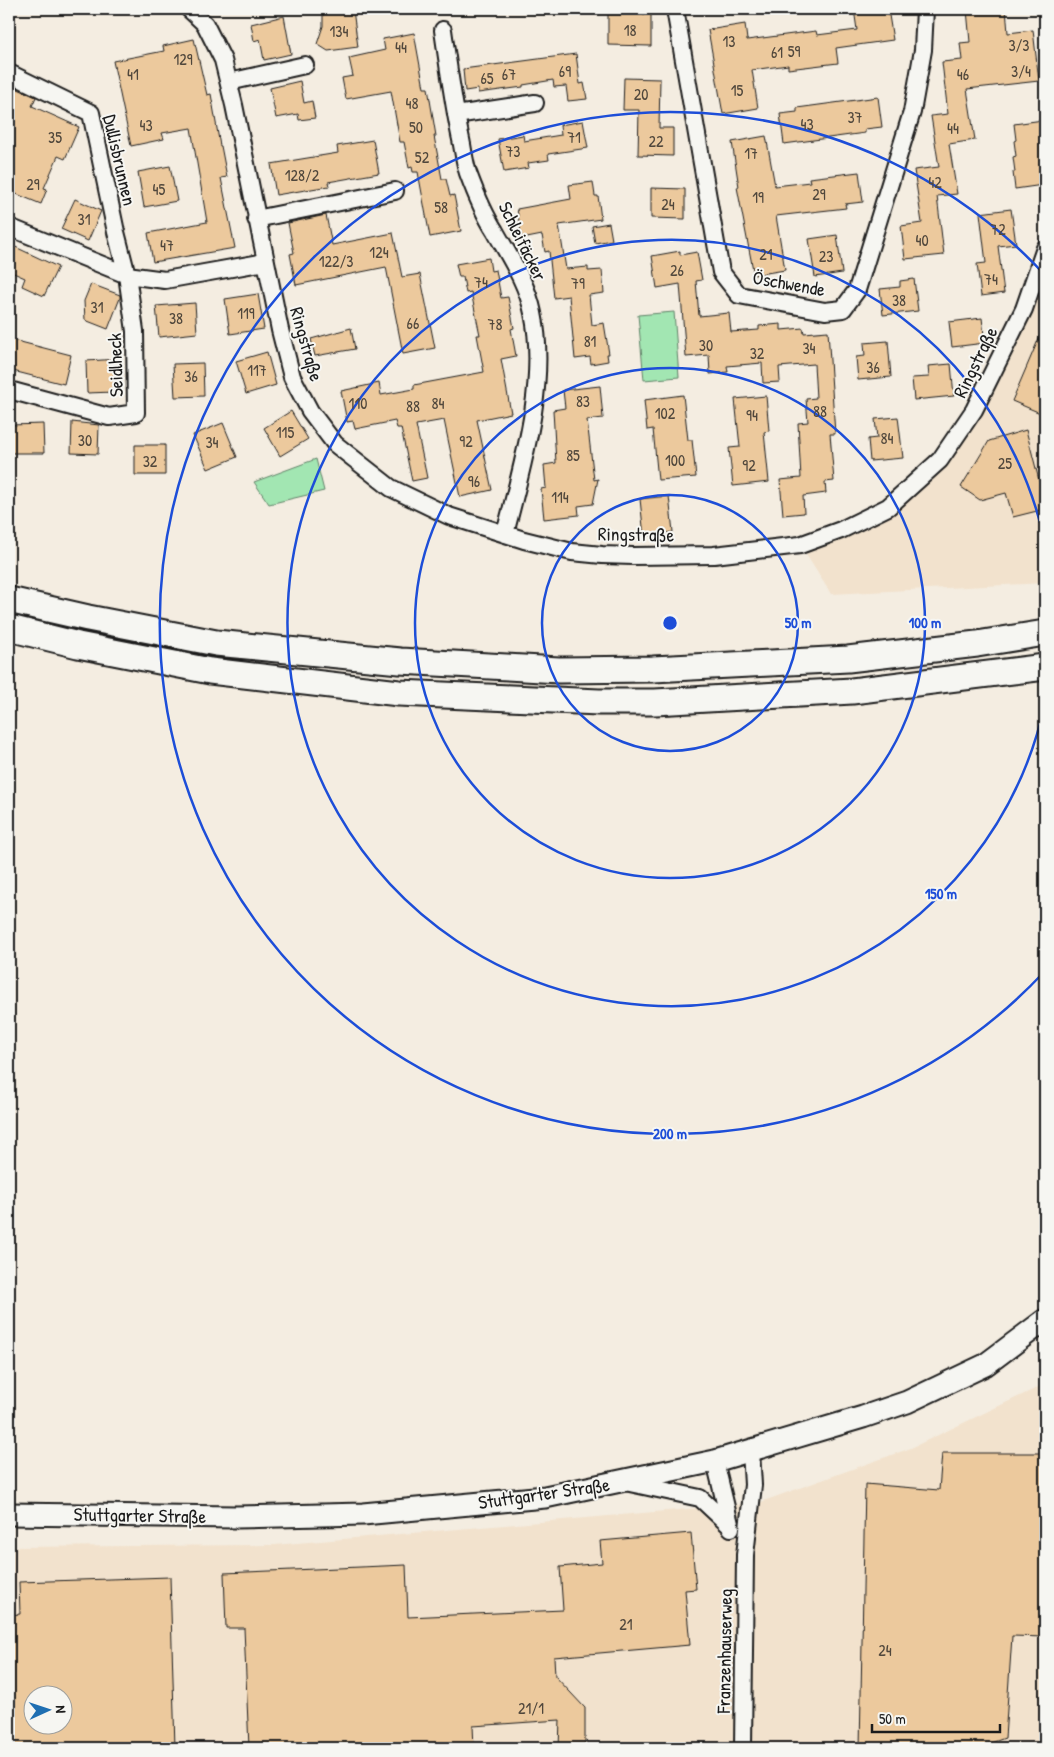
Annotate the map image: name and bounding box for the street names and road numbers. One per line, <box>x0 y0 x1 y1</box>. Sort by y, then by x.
street label: Dullisbrunnen <box>97 112 143 208</box>
street label: Schleifäcker <box>493 197 554 286</box>
street label: Öschwende <box>751 264 828 302</box>
street label: Ringstraße <box>284 304 330 385</box>
street label: Ringstraße <box>947 322 1004 402</box>
street label: Seidlheck <box>101 333 129 397</box>
street label: Ringstraße <box>598 520 675 548</box>
street label: Stuttgarter Straße <box>477 1471 612 1515</box>
street label: Stuttgarter Straße <box>73 1501 207 1529</box>
street label: Franzenhauserweg <box>710 1588 738 1715</box>

